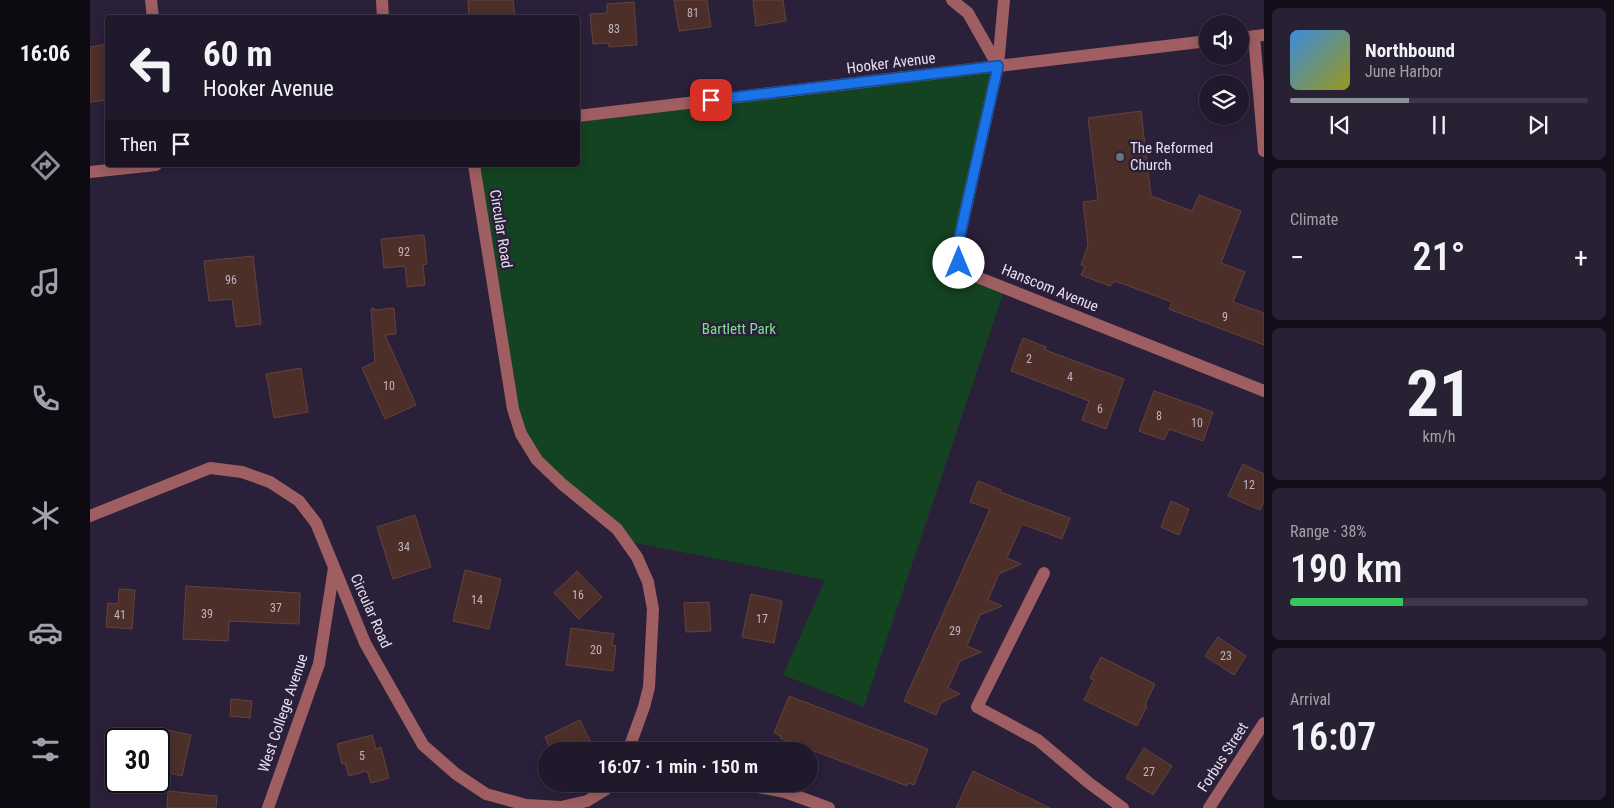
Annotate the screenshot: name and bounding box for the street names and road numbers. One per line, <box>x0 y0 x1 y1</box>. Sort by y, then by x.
street label: Hooker Avenue <box>846 49 936 77</box>
street label: Circular Road <box>486 188 516 270</box>
street label: Hanscom Avenue <box>999 260 1101 316</box>
street label: Circular Road <box>347 571 395 651</box>
street label: West College Avenue <box>254 651 312 775</box>
street label: Forbus Street <box>1194 719 1252 795</box>

